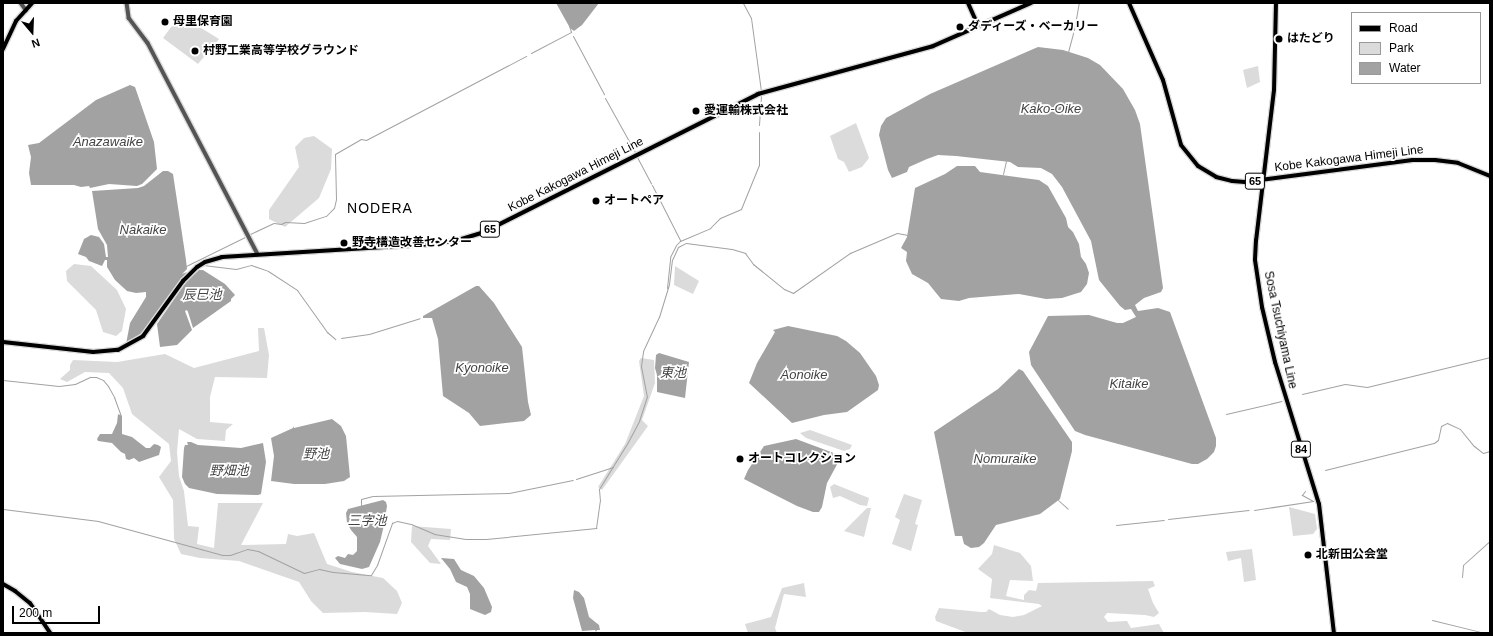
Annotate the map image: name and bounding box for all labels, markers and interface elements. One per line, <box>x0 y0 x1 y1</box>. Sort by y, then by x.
north arrow <box>12 12 52 52</box>
legend <box>1351 12 1481 84</box>
place label: 母里保育園 <box>173 15 233 29</box>
marker: 母里保育園 <box>160 17 170 27</box>
place label: ダディーズ・ベーカリー <box>968 20 1100 34</box>
text: Road <box>1389 21 1418 35</box>
marker: ダディーズ・ベーカリー <box>955 22 965 32</box>
place label: はたどり <box>1287 32 1335 46</box>
marker: はたどり <box>1274 34 1284 44</box>
text: N <box>30 36 42 50</box>
text: Park <box>1389 41 1414 55</box>
place label: 村野工業高等学校グラウンド <box>203 44 359 58</box>
marker: 村野工業高等学校グラウンド <box>190 46 200 56</box>
text: Water <box>1389 61 1421 75</box>
water label: Kako-Oike <box>1021 101 1081 117</box>
place label: 愛運輸株式会社 <box>704 104 788 118</box>
marker: 愛運輸株式会社 <box>691 106 701 116</box>
water label: Anazawaike <box>73 134 143 150</box>
street label: Kobe Kakogawa Himeji Line <box>506 135 646 215</box>
street label: Kobe Kakogawa Himeji Line <box>1274 143 1424 175</box>
road number: 65 <box>1244 172 1266 190</box>
place label: オートペア <box>604 194 664 208</box>
marker: オートペア <box>591 196 601 206</box>
district label: NODERA <box>347 200 413 216</box>
road number: 65 <box>479 220 501 238</box>
water label: Nakaike <box>120 222 166 238</box>
place label: 野寺構造改善センター <box>352 236 472 250</box>
marker: 野寺構造改善センター <box>339 238 349 248</box>
street label: Sosa Tsuchiyama Line <box>1260 270 1300 390</box>
water label: 辰巳池 <box>183 287 221 303</box>
water label: Kyonoike <box>455 360 509 376</box>
water label: 東池 <box>660 365 686 381</box>
water label: Aonoike <box>781 367 827 383</box>
water label: Kitaike <box>1109 376 1149 392</box>
road number: 84 <box>1290 440 1312 458</box>
water label: 野池 <box>303 446 329 462</box>
water label: Nomuraike <box>974 451 1036 467</box>
place label: オートコレクション <box>748 452 856 466</box>
marker: オートコレクション <box>735 454 745 464</box>
water label: 野畑池 <box>210 463 248 479</box>
water label: 三字池 <box>348 513 386 529</box>
place label: 北新田公会堂 <box>1316 548 1388 562</box>
marker: 北新田公会堂 <box>1303 550 1313 560</box>
scale bar <box>14 598 102 624</box>
text: 200 m <box>19 606 52 620</box>

